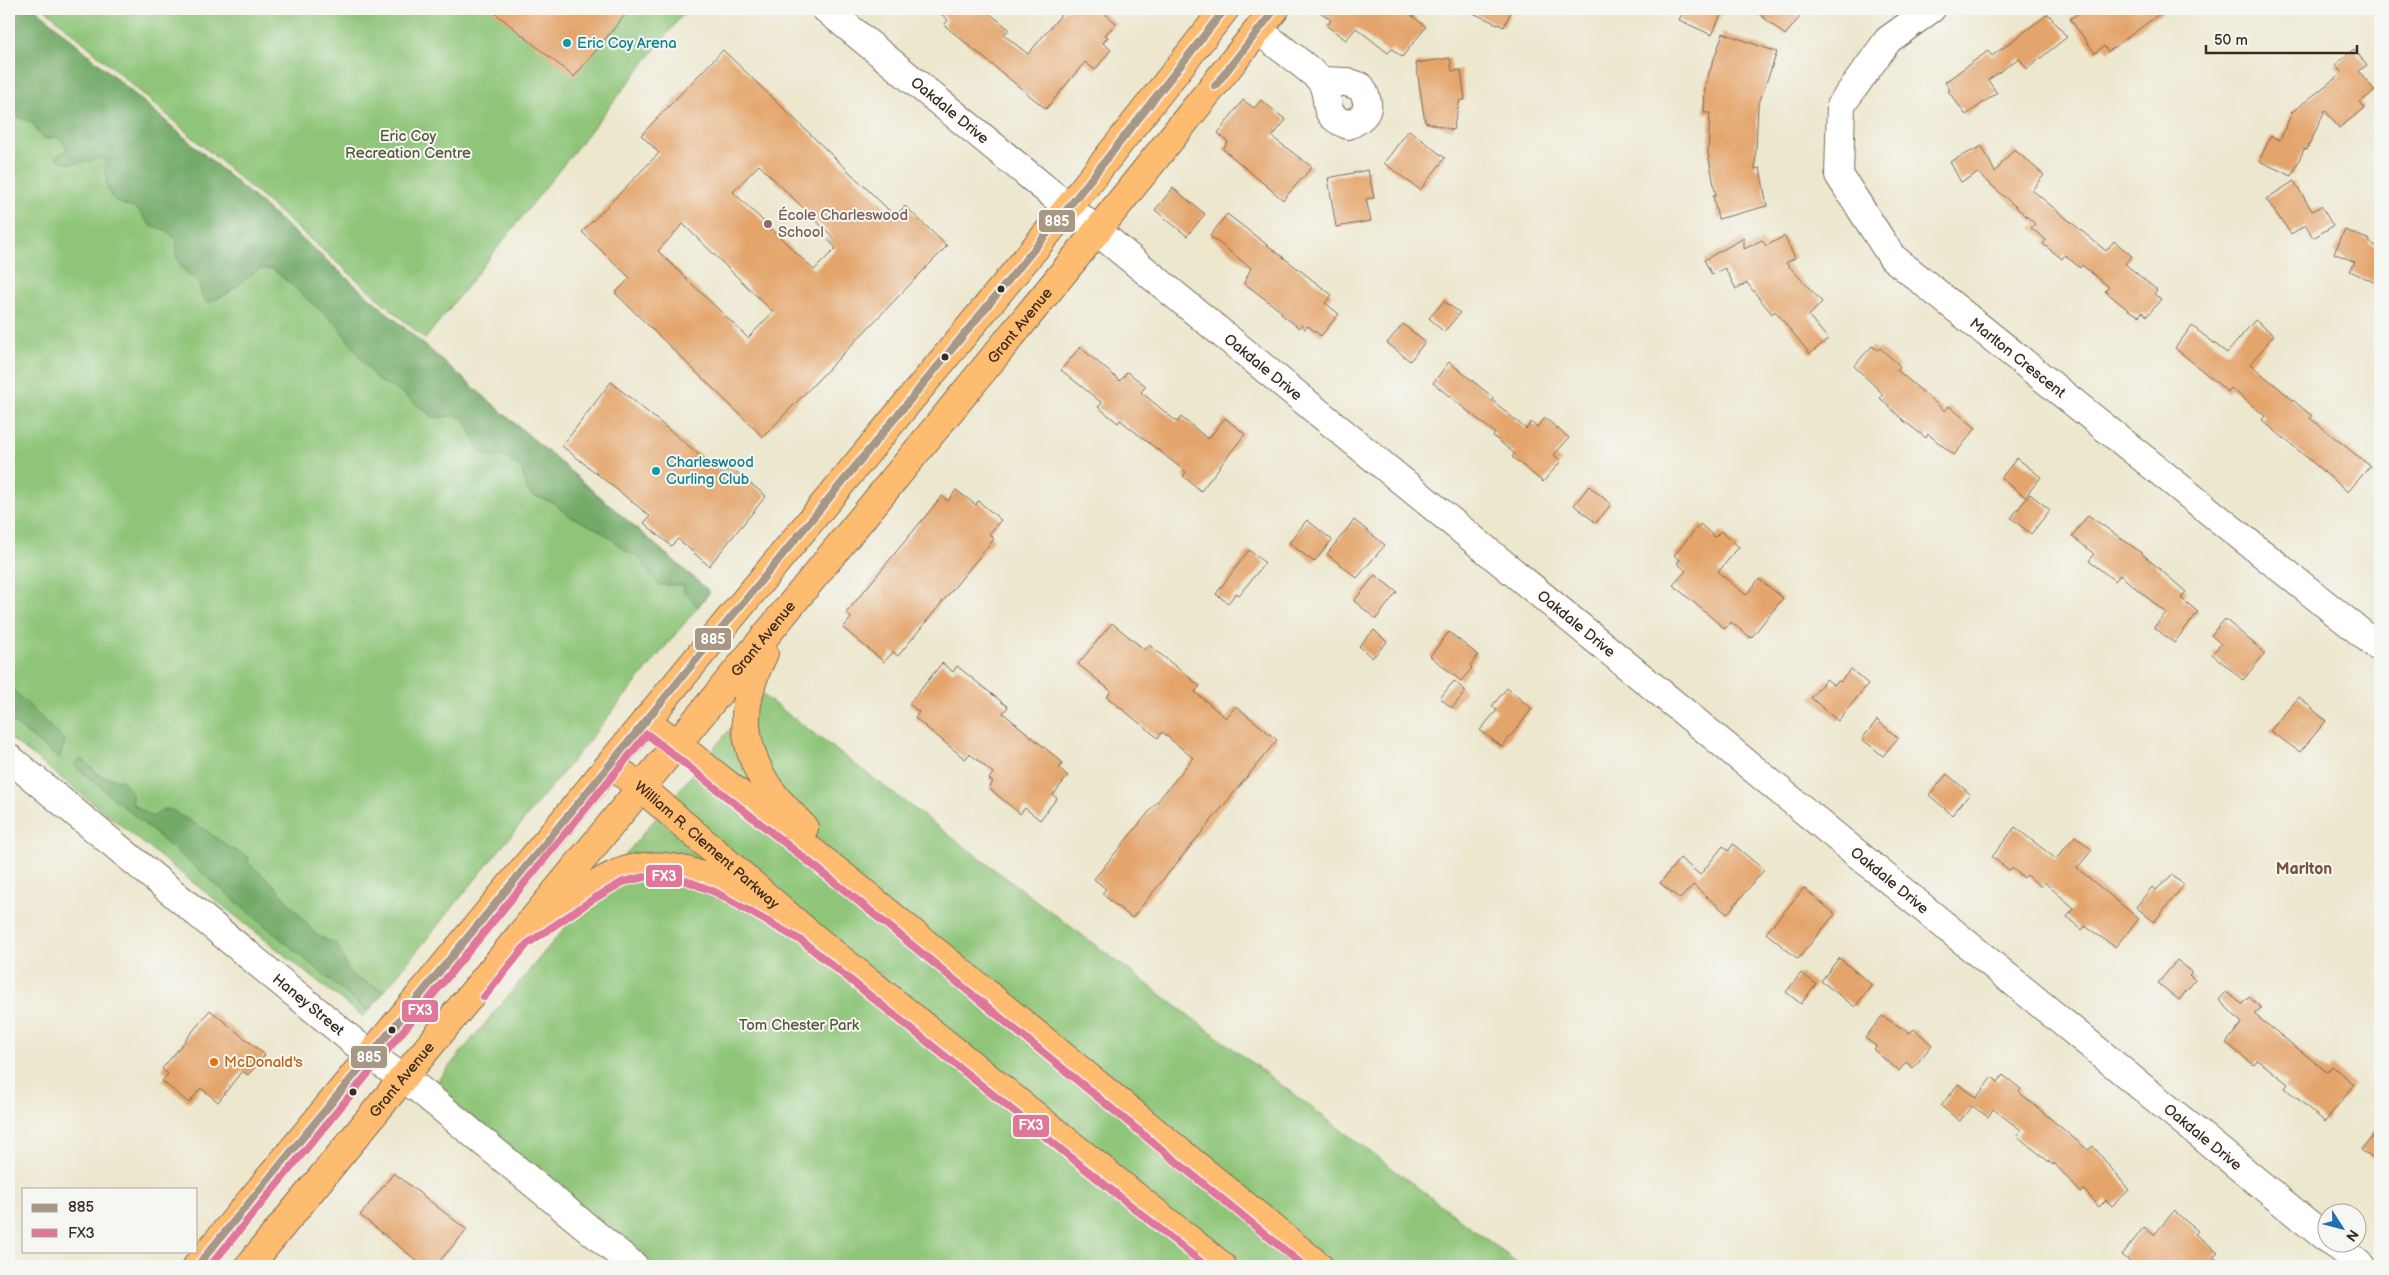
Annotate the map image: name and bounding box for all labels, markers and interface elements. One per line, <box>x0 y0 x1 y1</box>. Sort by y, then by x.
scale bar <box>2206 22 2358 54</box>
text: 50 m <box>2214 31 2248 50</box>
place label: Eric Coy Arena <box>577 34 677 53</box>
marker: Eric Coy Arena <box>561 37 573 49</box>
street label: Oakdale Drive <box>906 73 992 148</box>
park label: Eric Coy Recreation Centre <box>345 127 471 163</box>
place label: École Charleswood School <box>778 206 908 242</box>
line badge: 885 <box>1038 209 1076 233</box>
text: 885 <box>1045 213 1069 230</box>
marker: École Charleswood School <box>762 218 774 230</box>
street label: Grant Avenue <box>984 284 1057 368</box>
unlabelled marker <box>996 284 1006 294</box>
street label: Marlton Crescent <box>1966 314 2070 403</box>
street label: Oakdale Drive <box>1220 330 1306 405</box>
unlabelled marker <box>940 352 950 362</box>
place label: Charleswood Curling Club <box>666 453 754 489</box>
marker: Charleswood Curling Club <box>650 465 662 477</box>
street label: Oakdale Drive <box>1533 587 1619 662</box>
street label: Grant Avenue <box>727 597 800 681</box>
line badge: 885 <box>694 627 732 651</box>
text: 885 <box>701 631 725 648</box>
street label: William R. Clement Parkway <box>631 777 783 914</box>
street label: Oakdale Drive <box>1846 843 1932 918</box>
district label: Marlton <box>2276 860 2332 879</box>
line badge: FX3 <box>645 864 683 888</box>
text: FX3 <box>652 868 676 885</box>
street label: Haney Street <box>268 970 348 1040</box>
line badge: FX3 <box>401 999 439 1023</box>
text: FX3 <box>408 1002 432 1019</box>
park label: Tom Chester Park <box>739 1016 860 1035</box>
unlabelled marker <box>387 1025 397 1035</box>
street label: Grant Avenue <box>366 1038 439 1122</box>
line badge: 885 <box>350 1045 388 1069</box>
text: 885 <box>357 1049 381 1066</box>
place label: McDonald's <box>224 1053 303 1072</box>
marker: McDonald's <box>208 1056 220 1068</box>
unlabelled marker <box>348 1087 358 1097</box>
street label: Oakdale Drive <box>2160 1100 2246 1175</box>
line badge: FX3 <box>1012 1114 1050 1138</box>
text: FX3 <box>1019 1117 1043 1134</box>
legend <box>22 1188 198 1252</box>
text: 885 <box>68 1198 94 1217</box>
north arrow <box>2316 1202 2366 1252</box>
text: FX3 <box>68 1224 95 1243</box>
text: N <box>2342 1226 2362 1245</box>

